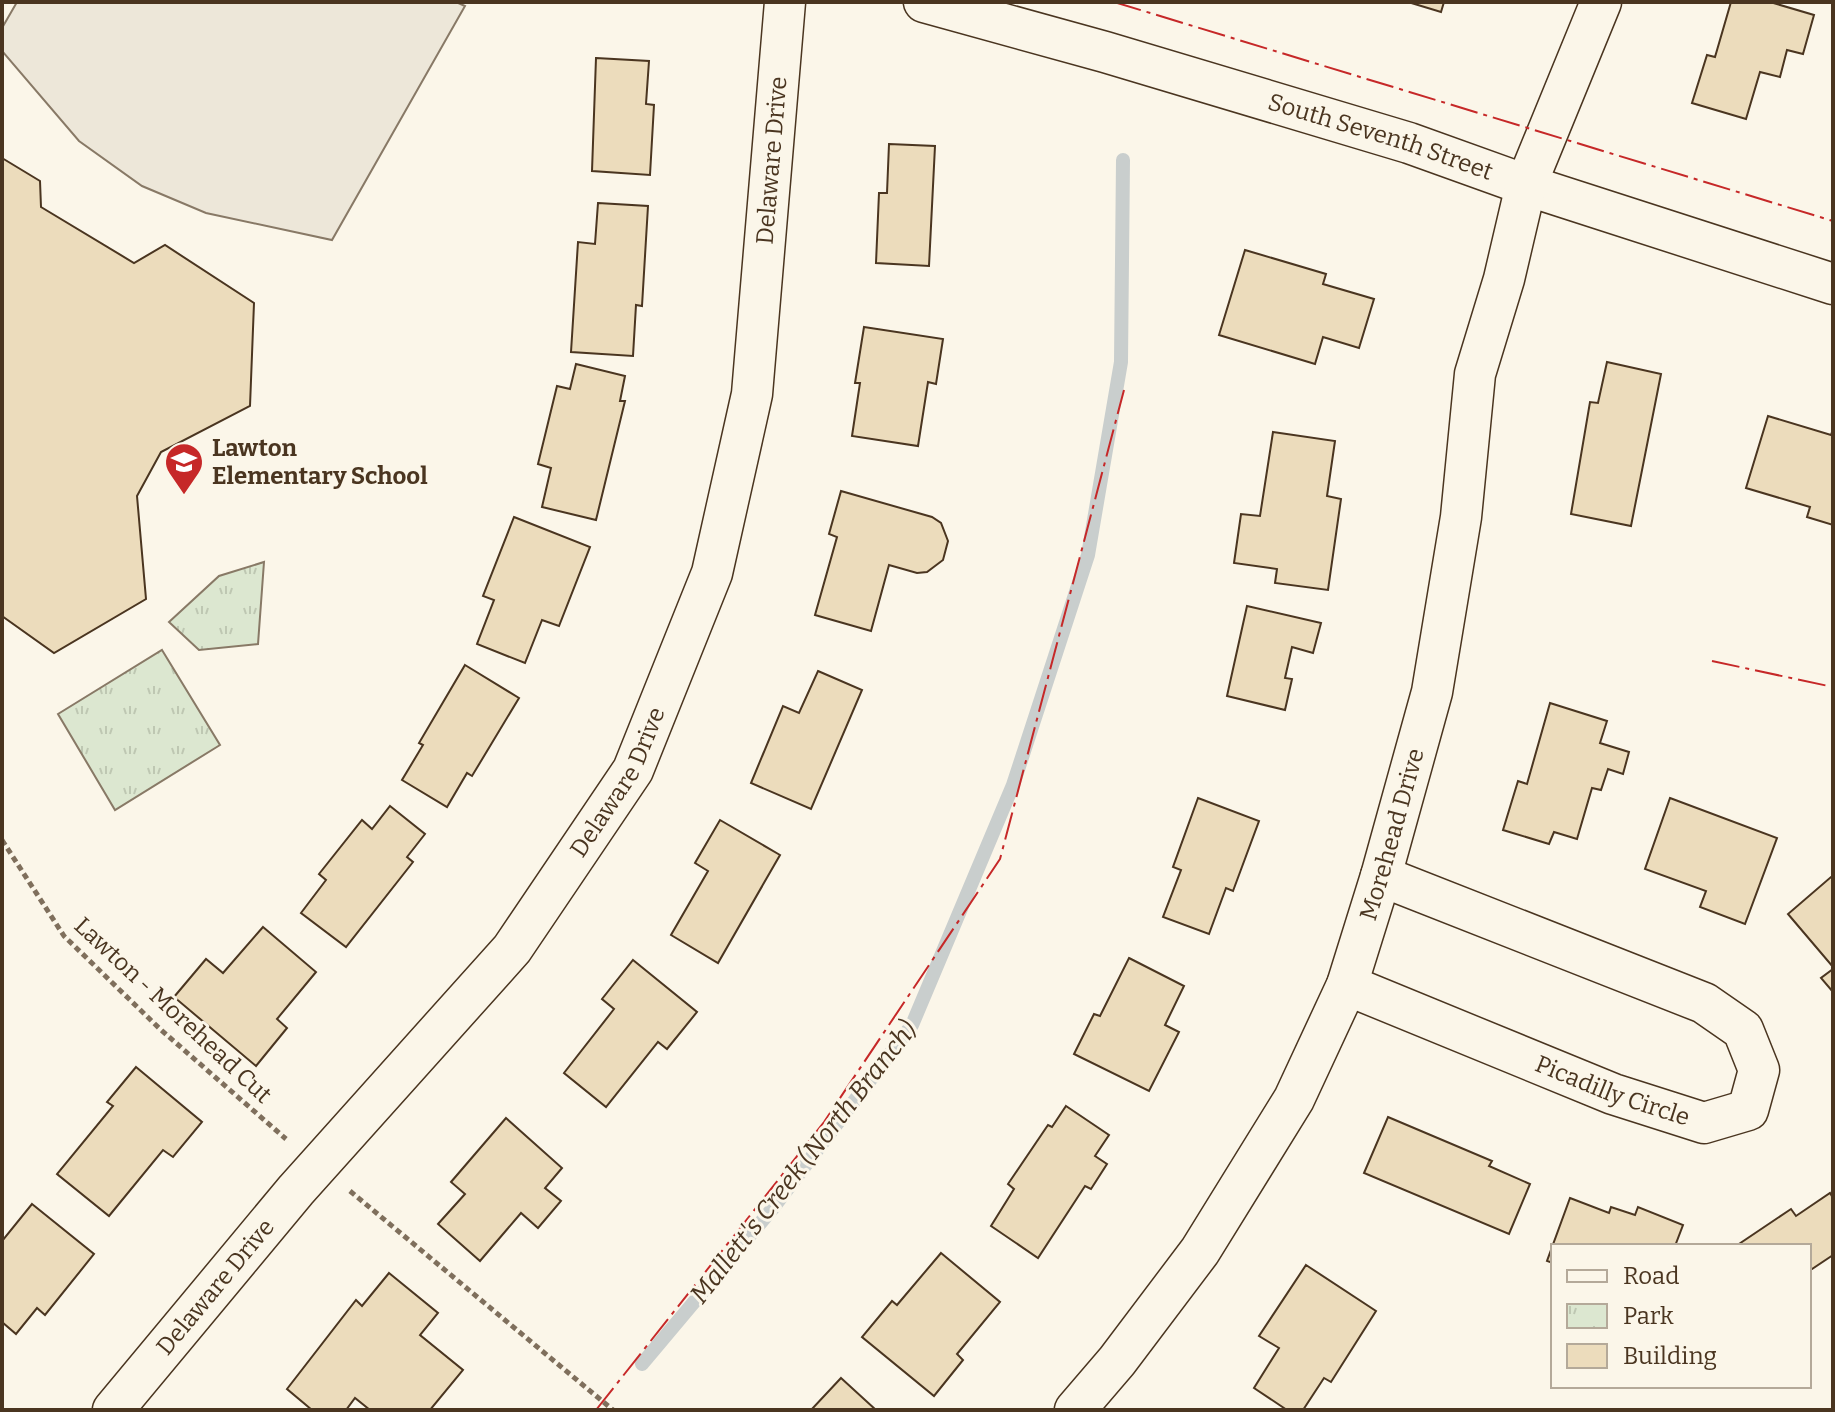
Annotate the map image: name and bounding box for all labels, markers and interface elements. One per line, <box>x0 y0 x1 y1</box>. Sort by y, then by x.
street label: Delaware Drive <box>751 75 793 245</box>
street label: South Seventh Street <box>1265 88 1497 186</box>
place label: Lawton Elementary School <box>212 434 428 490</box>
school or university icon: Lawton Elementary School <box>163 441 205 496</box>
street label: Delaware Drive <box>564 703 671 862</box>
street label: Morehead Drive <box>1354 745 1430 924</box>
street label: Lawton - Morehead Cut <box>69 911 278 1109</box>
water label: Mallett's Creek (North Branch) <box>684 1015 923 1309</box>
street label: Picadilly Circle <box>1531 1050 1693 1132</box>
street label: Delaware Drive <box>151 1213 280 1361</box>
legend <box>1551 1244 1811 1388</box>
text: Road <box>1623 1262 1679 1290</box>
text: Park <box>1623 1302 1674 1330</box>
text: Building <box>1623 1342 1717 1370</box>

